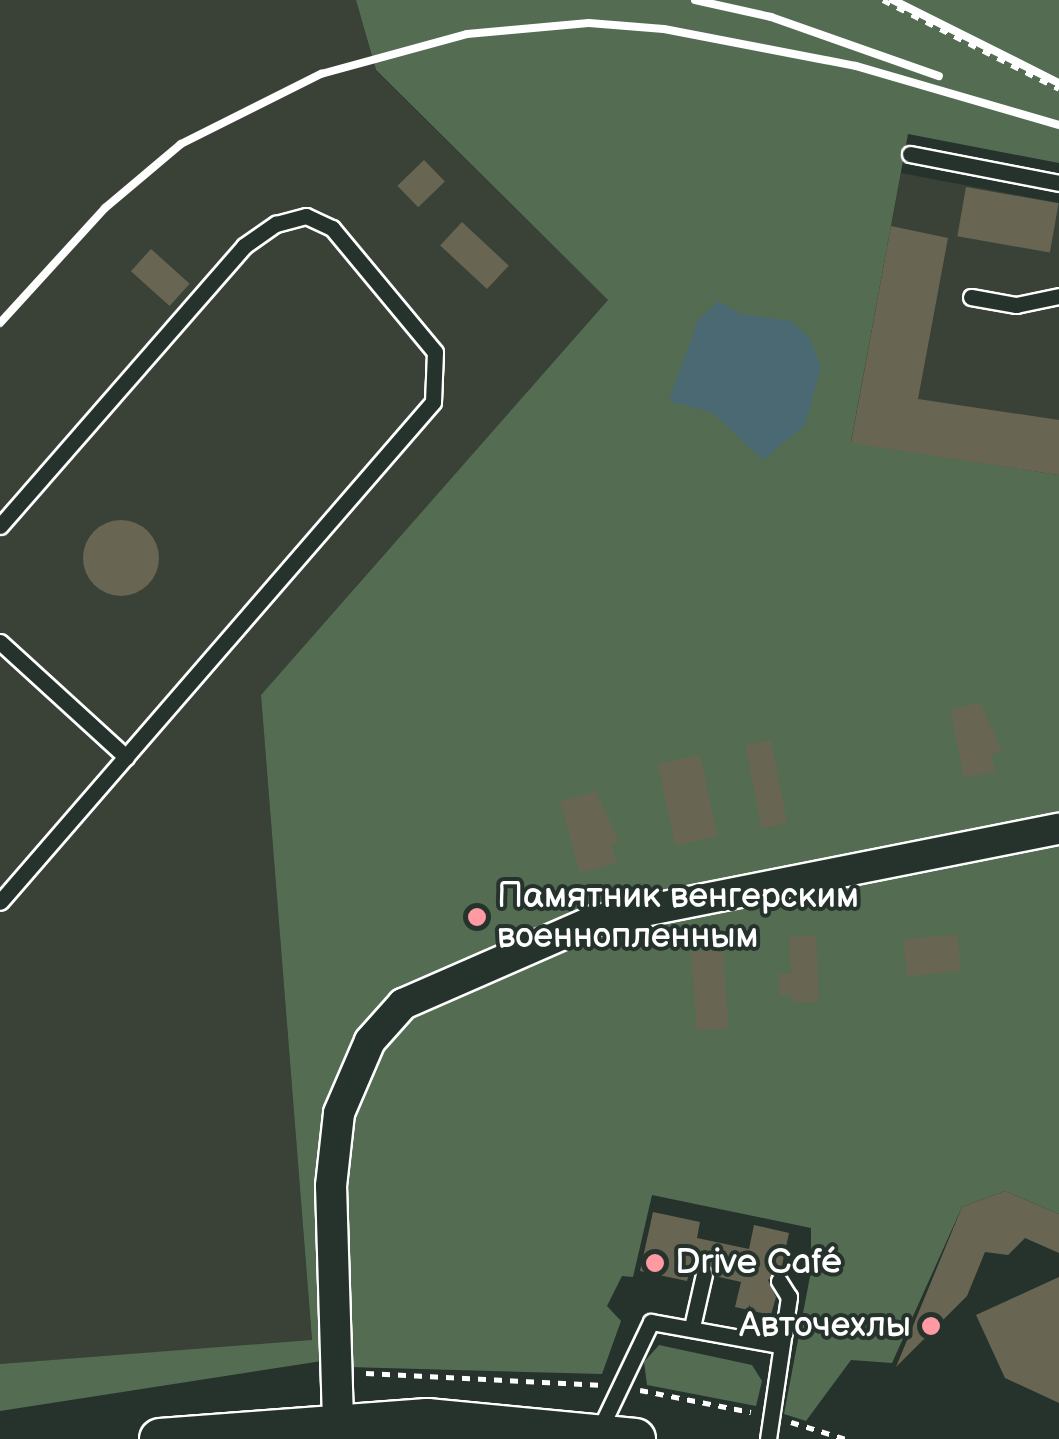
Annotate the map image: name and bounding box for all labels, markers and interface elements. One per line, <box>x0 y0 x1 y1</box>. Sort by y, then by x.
place label: Памятник венгерским военнопленным <box>497 876 859 958</box>
marker: Памятник венгерским военнопленным <box>466 906 488 928</box>
place label: Drive Café <box>675 1242 842 1284</box>
marker: Drive Café <box>644 1252 666 1274</box>
place label: Авточехлы <box>739 1305 911 1347</box>
marker: Авточехлы <box>920 1315 942 1337</box>

